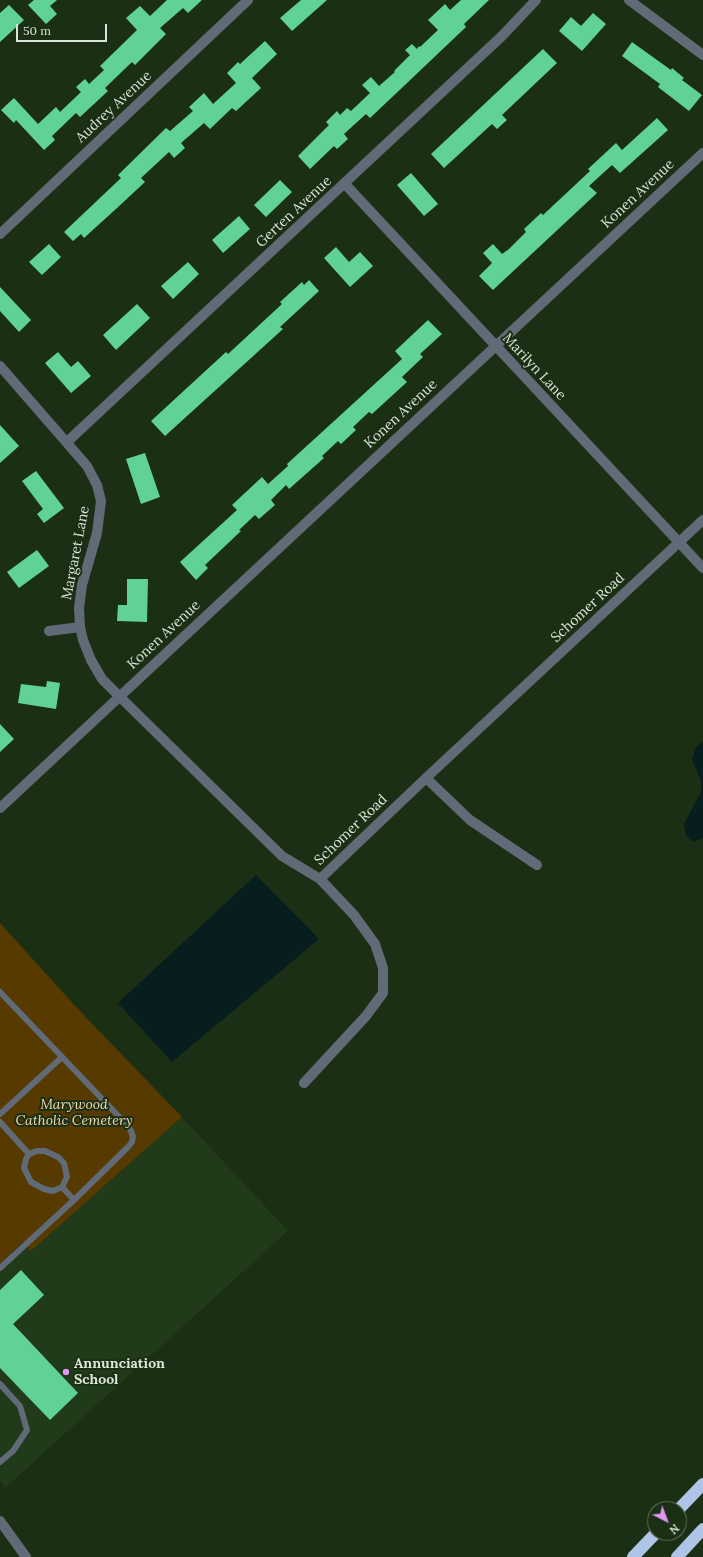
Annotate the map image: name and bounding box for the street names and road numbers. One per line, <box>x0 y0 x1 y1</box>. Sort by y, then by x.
street label: Audrey Avenue <box>73 68 155 146</box>
street label: Konen Avenue <box>598 156 678 232</box>
street label: Gerten Avenue <box>253 173 335 251</box>
street label: Marilyn Lane <box>499 330 569 404</box>
street label: Konen Avenue <box>361 376 441 452</box>
street label: Margaret Lane <box>59 505 93 601</box>
street label: Schomer Road <box>548 570 628 646</box>
street label: Konen Avenue <box>124 597 204 673</box>
street label: Schomer Road <box>311 791 391 869</box>

